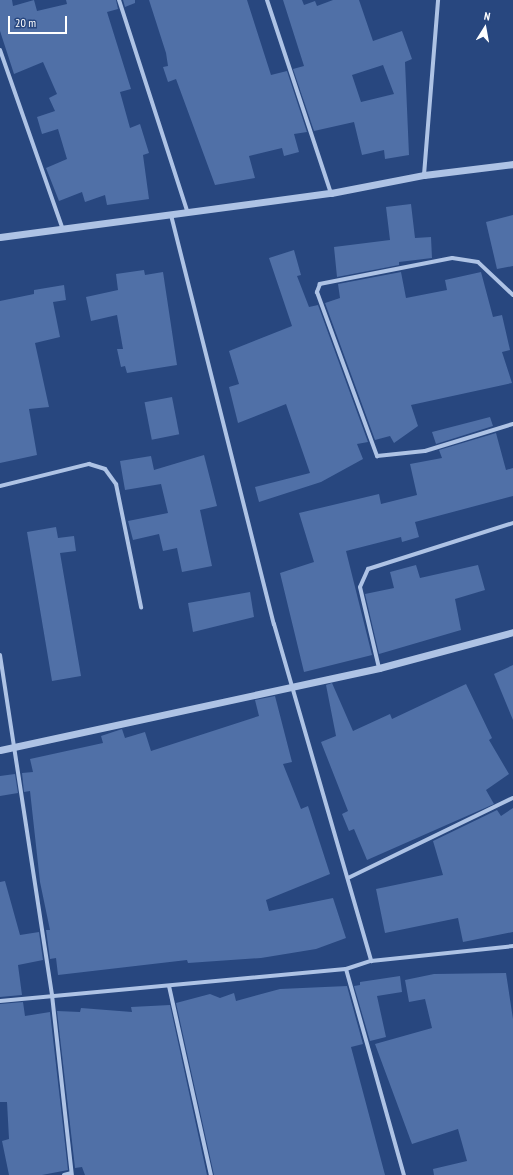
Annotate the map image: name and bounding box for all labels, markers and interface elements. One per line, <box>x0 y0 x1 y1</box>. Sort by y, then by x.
scale bar <box>10 8 69 34</box>
north arrow <box>465 8 505 48</box>
text: N <box>483 9 492 24</box>
text: 20 m <box>15 15 36 30</box>

